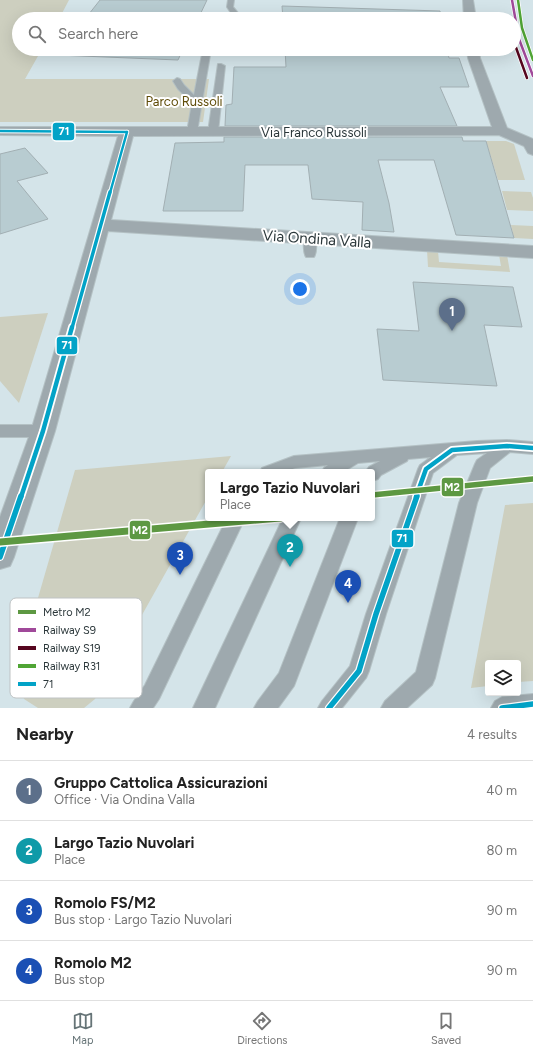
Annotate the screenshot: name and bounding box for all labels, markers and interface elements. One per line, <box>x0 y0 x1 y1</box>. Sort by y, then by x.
search box <box>12 12 521 56</box>
icon: search <box>26 23 48 45</box>
text: Search here <box>58 25 138 43</box>
park label: Parco Russoli <box>145 94 223 109</box>
line badge: 71 <box>52 122 75 141</box>
text: 71 <box>59 125 69 138</box>
street label: Via Franco Russoli <box>261 125 367 140</box>
street label: Via Ondina Valla <box>262 226 372 252</box>
your location <box>290 279 310 299</box>
pin: 1 <box>439 298 465 331</box>
line badge: 71 <box>56 336 78 355</box>
text: 71 <box>62 339 72 352</box>
popup <box>205 469 375 521</box>
line badge: M2 <box>441 477 464 497</box>
text: Largo Tazio Nuvolari <box>220 479 360 497</box>
text: M2 <box>444 481 460 494</box>
text: Place <box>220 497 251 512</box>
line badge: M2 <box>129 520 151 540</box>
text: M2 <box>132 524 148 537</box>
line badge: 71 <box>391 529 414 548</box>
text: 71 <box>397 532 407 545</box>
pin: 2 <box>277 534 303 567</box>
pin: 3 <box>167 542 193 575</box>
pin: 4 <box>335 570 361 603</box>
legend <box>10 598 142 698</box>
text: Metro M2 <box>43 606 91 619</box>
text: Railway S9 <box>43 624 96 637</box>
text: Railway S19 <box>43 642 101 655</box>
text: Railway R31 <box>43 660 100 673</box>
map controls <box>485 660 521 696</box>
button: layers <box>485 660 521 696</box>
text: 71 <box>43 678 53 691</box>
text: Nearby <box>16 724 74 744</box>
text: 4 results <box>467 727 517 742</box>
text: Gruppo Cattolica Assicurazioni <box>54 774 268 792</box>
text: 1 <box>26 783 32 798</box>
text: 40 m <box>486 783 517 798</box>
text: Office · Via Ondina Valla <box>54 792 195 807</box>
text: Largo Tazio Nuvolari <box>54 834 194 852</box>
text: 2 <box>25 843 33 858</box>
text: 80 m <box>486 843 517 858</box>
text: Place <box>54 852 85 867</box>
text: Romolo FS/M2 <box>54 894 156 912</box>
text: 3 <box>25 903 33 918</box>
text: 90 m <box>487 903 517 918</box>
text: Bus stop · Largo Tazio Nuvolari <box>54 912 232 927</box>
text: Romolo M2 <box>54 954 132 972</box>
text: 4 <box>25 963 33 978</box>
text: 90 m <box>487 963 517 978</box>
text: Bus stop <box>54 972 105 987</box>
tab: Map <box>72 1010 94 1047</box>
tab: Directions <box>237 1010 287 1047</box>
tab: Saved <box>431 1010 461 1047</box>

